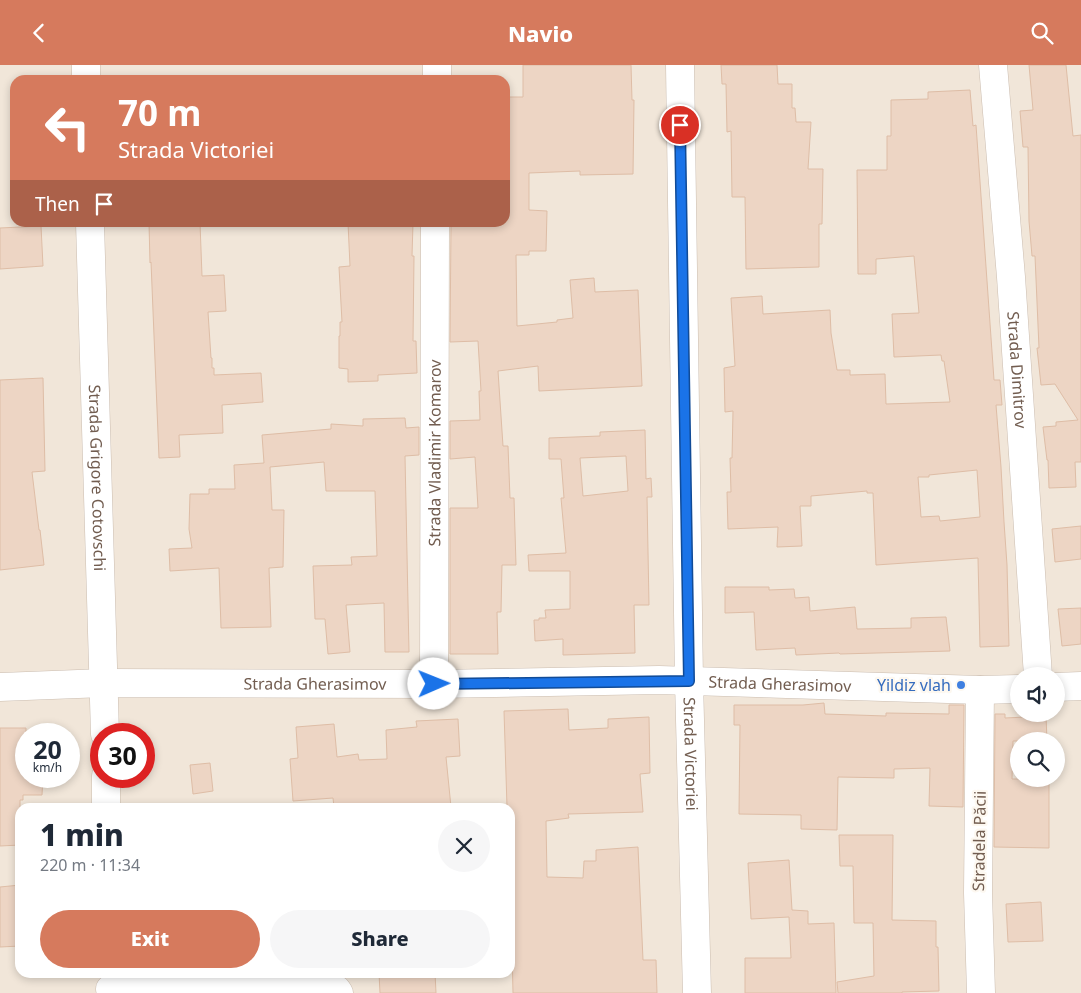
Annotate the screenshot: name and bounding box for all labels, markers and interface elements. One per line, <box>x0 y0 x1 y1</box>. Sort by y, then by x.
text: Navio <box>508 18 573 48</box>
icon: back <box>25 19 53 47</box>
icon: search <box>1028 19 1056 47</box>
text: 70 m <box>118 89 201 136</box>
icon: left <box>35 95 100 160</box>
pin <box>659 104 701 146</box>
icon: arrive <box>666 111 694 139</box>
text: Strada Victoriei <box>118 134 274 164</box>
icon: arrive <box>90 190 118 218</box>
text: Then <box>35 191 80 217</box>
street label: Strada Dimitrov <box>1002 311 1032 430</box>
street label: Strada Vladimir Komarov <box>423 359 446 546</box>
street label: Strada Grigore Cotovschi <box>84 384 111 572</box>
position arrow <box>407 657 459 709</box>
map controls <box>1010 667 1065 787</box>
button: sound <box>1010 667 1065 722</box>
street label: Strada Gherasimov <box>708 671 853 697</box>
street label: Strada Gherasimov <box>243 672 387 695</box>
place label: Yildiz vlah <box>877 674 951 696</box>
marker: Yildiz vlah <box>955 679 967 691</box>
street label: Strada Victoriei <box>678 697 703 811</box>
speed limit sign: 30 <box>90 723 155 788</box>
text: 20 <box>33 732 62 766</box>
button: search <box>1010 732 1065 787</box>
text: km/h <box>33 759 62 776</box>
street label: Stradela Păcii <box>967 791 991 891</box>
text: 1 min <box>40 814 124 855</box>
button: close <box>438 820 490 872</box>
text: 220 m · 11:34 <box>40 854 140 876</box>
button: Exit <box>40 910 260 968</box>
button: Share <box>270 910 490 968</box>

